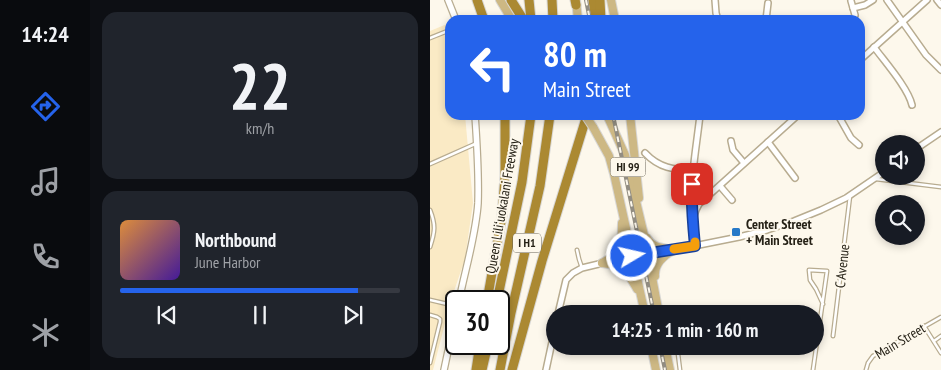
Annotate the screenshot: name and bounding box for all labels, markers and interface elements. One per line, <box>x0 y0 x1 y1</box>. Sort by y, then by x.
text: 14:24 <box>21 20 69 48</box>
text: 80 m <box>543 31 607 77</box>
icon: left <box>460 35 525 100</box>
text: 22 <box>229 43 291 127</box>
text: Main Street <box>543 75 630 103</box>
icon: directions <box>28 89 63 124</box>
text: km/h <box>246 118 274 138</box>
map controls <box>875 135 925 245</box>
button: sound <box>875 135 925 185</box>
street label: Queen Liliʻuokalani Freeway <box>481 136 523 275</box>
road number: HI 99 <box>610 158 646 176</box>
pin <box>671 163 713 205</box>
icon: music <box>28 164 63 199</box>
icon: arrive <box>678 170 706 198</box>
button: search <box>875 195 925 245</box>
place label: Center Street + Main Street <box>746 215 813 249</box>
marker: Center Street + Main Street <box>730 226 742 238</box>
text: Northbound <box>195 228 276 252</box>
position arrow <box>605 229 657 281</box>
road number: I H1 <box>513 234 541 252</box>
icon: phone <box>28 239 63 274</box>
street label: C Avenue <box>831 243 853 289</box>
text: June Harbor <box>195 252 260 272</box>
speed limit sign: 30 <box>445 290 510 355</box>
icon: previous <box>153 301 181 329</box>
icon: pause <box>246 301 274 329</box>
icon: next <box>339 301 367 329</box>
icon: climate <box>28 315 63 350</box>
text: 14:25 · 1 min · 160 m <box>612 318 758 342</box>
street label: Main Street <box>872 319 929 363</box>

